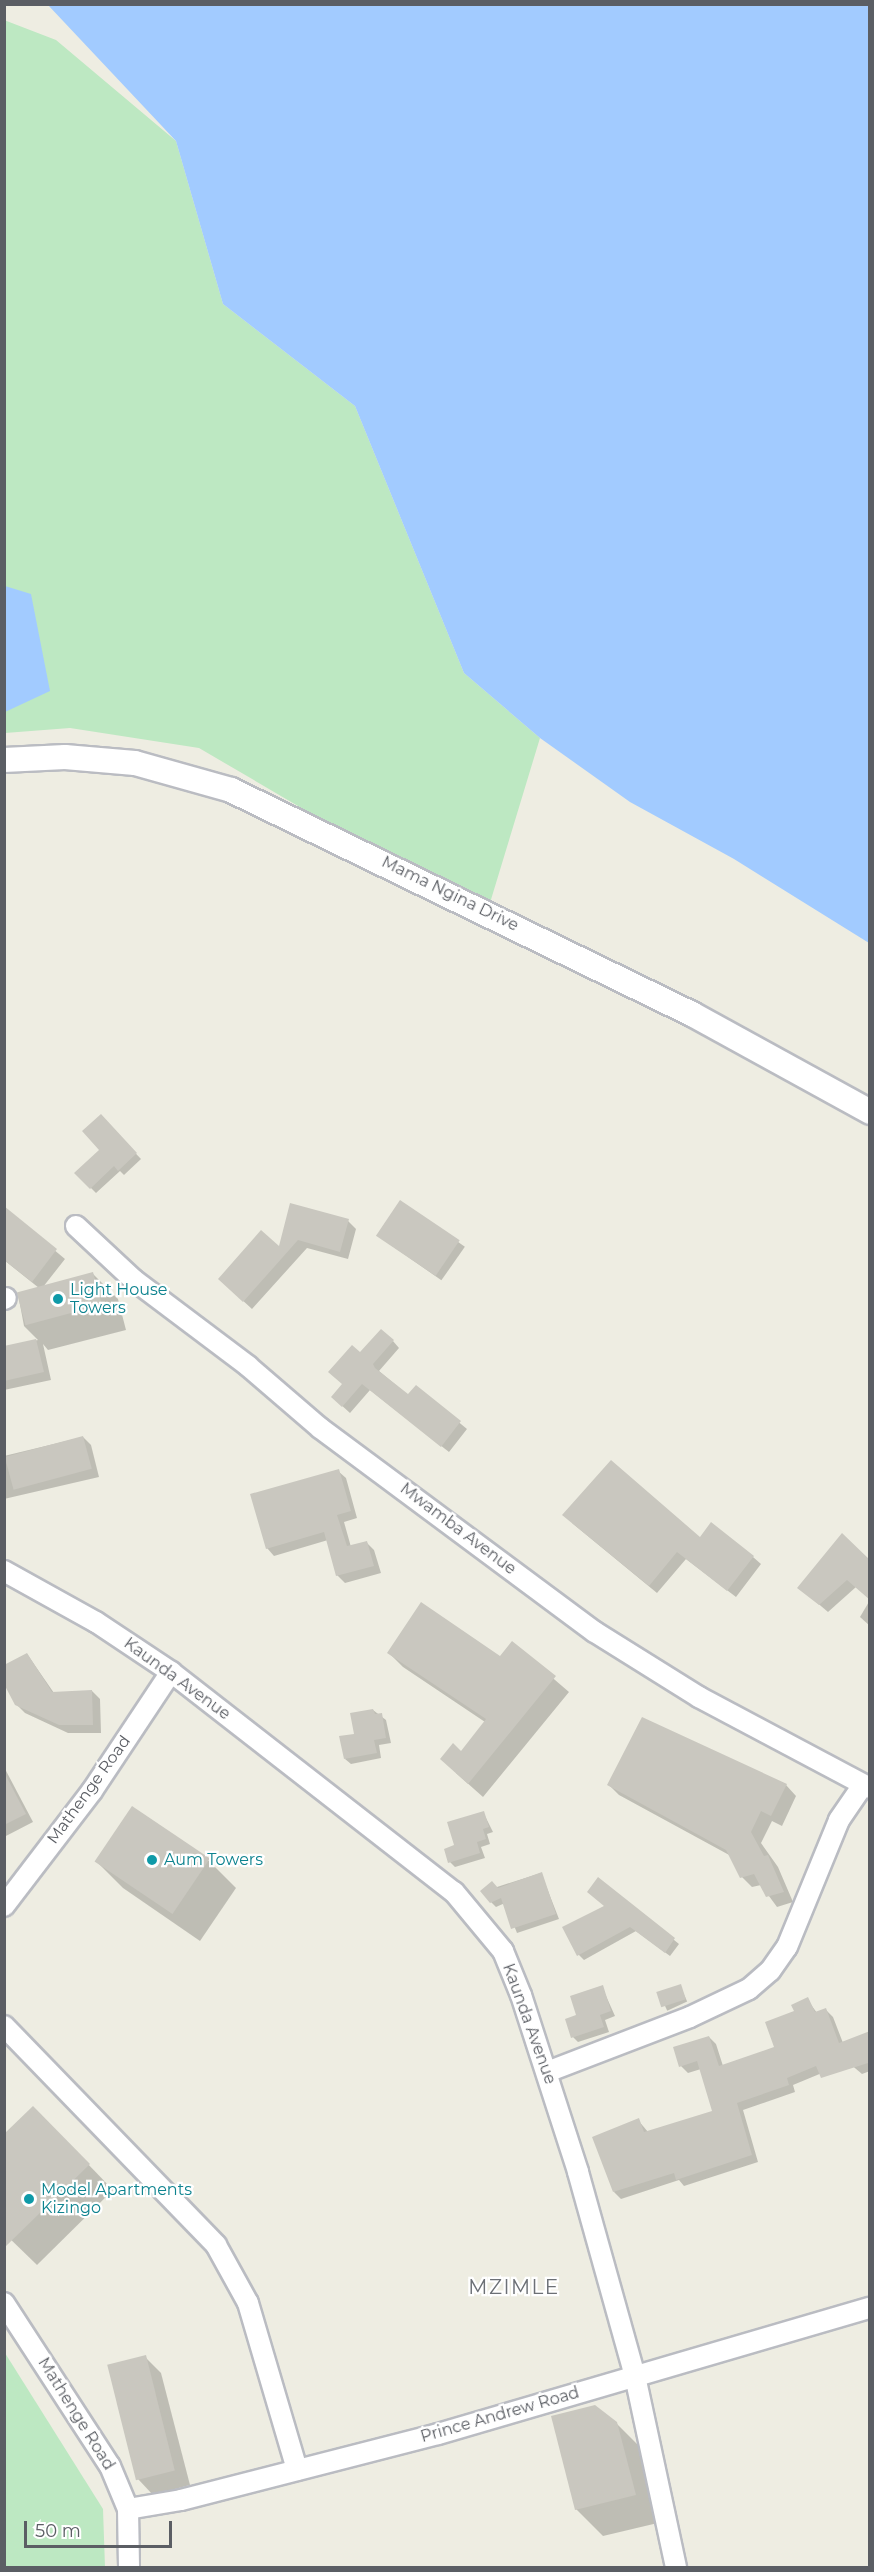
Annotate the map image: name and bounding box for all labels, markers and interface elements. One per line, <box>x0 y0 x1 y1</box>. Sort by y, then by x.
street label: Mama Ngina Drive <box>378 853 522 935</box>
place label: Light House Towers <box>70 1280 167 1318</box>
marker: Light House Towers <box>51 1292 65 1306</box>
street label: Mwamba Avenue <box>396 1479 520 1579</box>
street label: Kaunda Avenue <box>120 1634 234 1724</box>
street label: Mathenge Road <box>43 1732 135 1848</box>
place label: Aum Towers <box>164 1850 263 1870</box>
marker: Aum Towers <box>145 1853 159 1867</box>
street label: Kaunda Avenue <box>498 1961 560 2087</box>
place label: Model Apartments Kizingo <box>41 2180 192 2218</box>
marker: Model Apartments Kizingo <box>22 2192 36 2206</box>
district label: MZIMLE <box>468 2275 560 2299</box>
street label: Mathenge Road <box>34 2354 118 2474</box>
street label: Prince Andrew Road <box>418 2383 582 2447</box>
scale bar <box>27 2509 176 2547</box>
text: 50 m <box>35 2520 81 2542</box>

